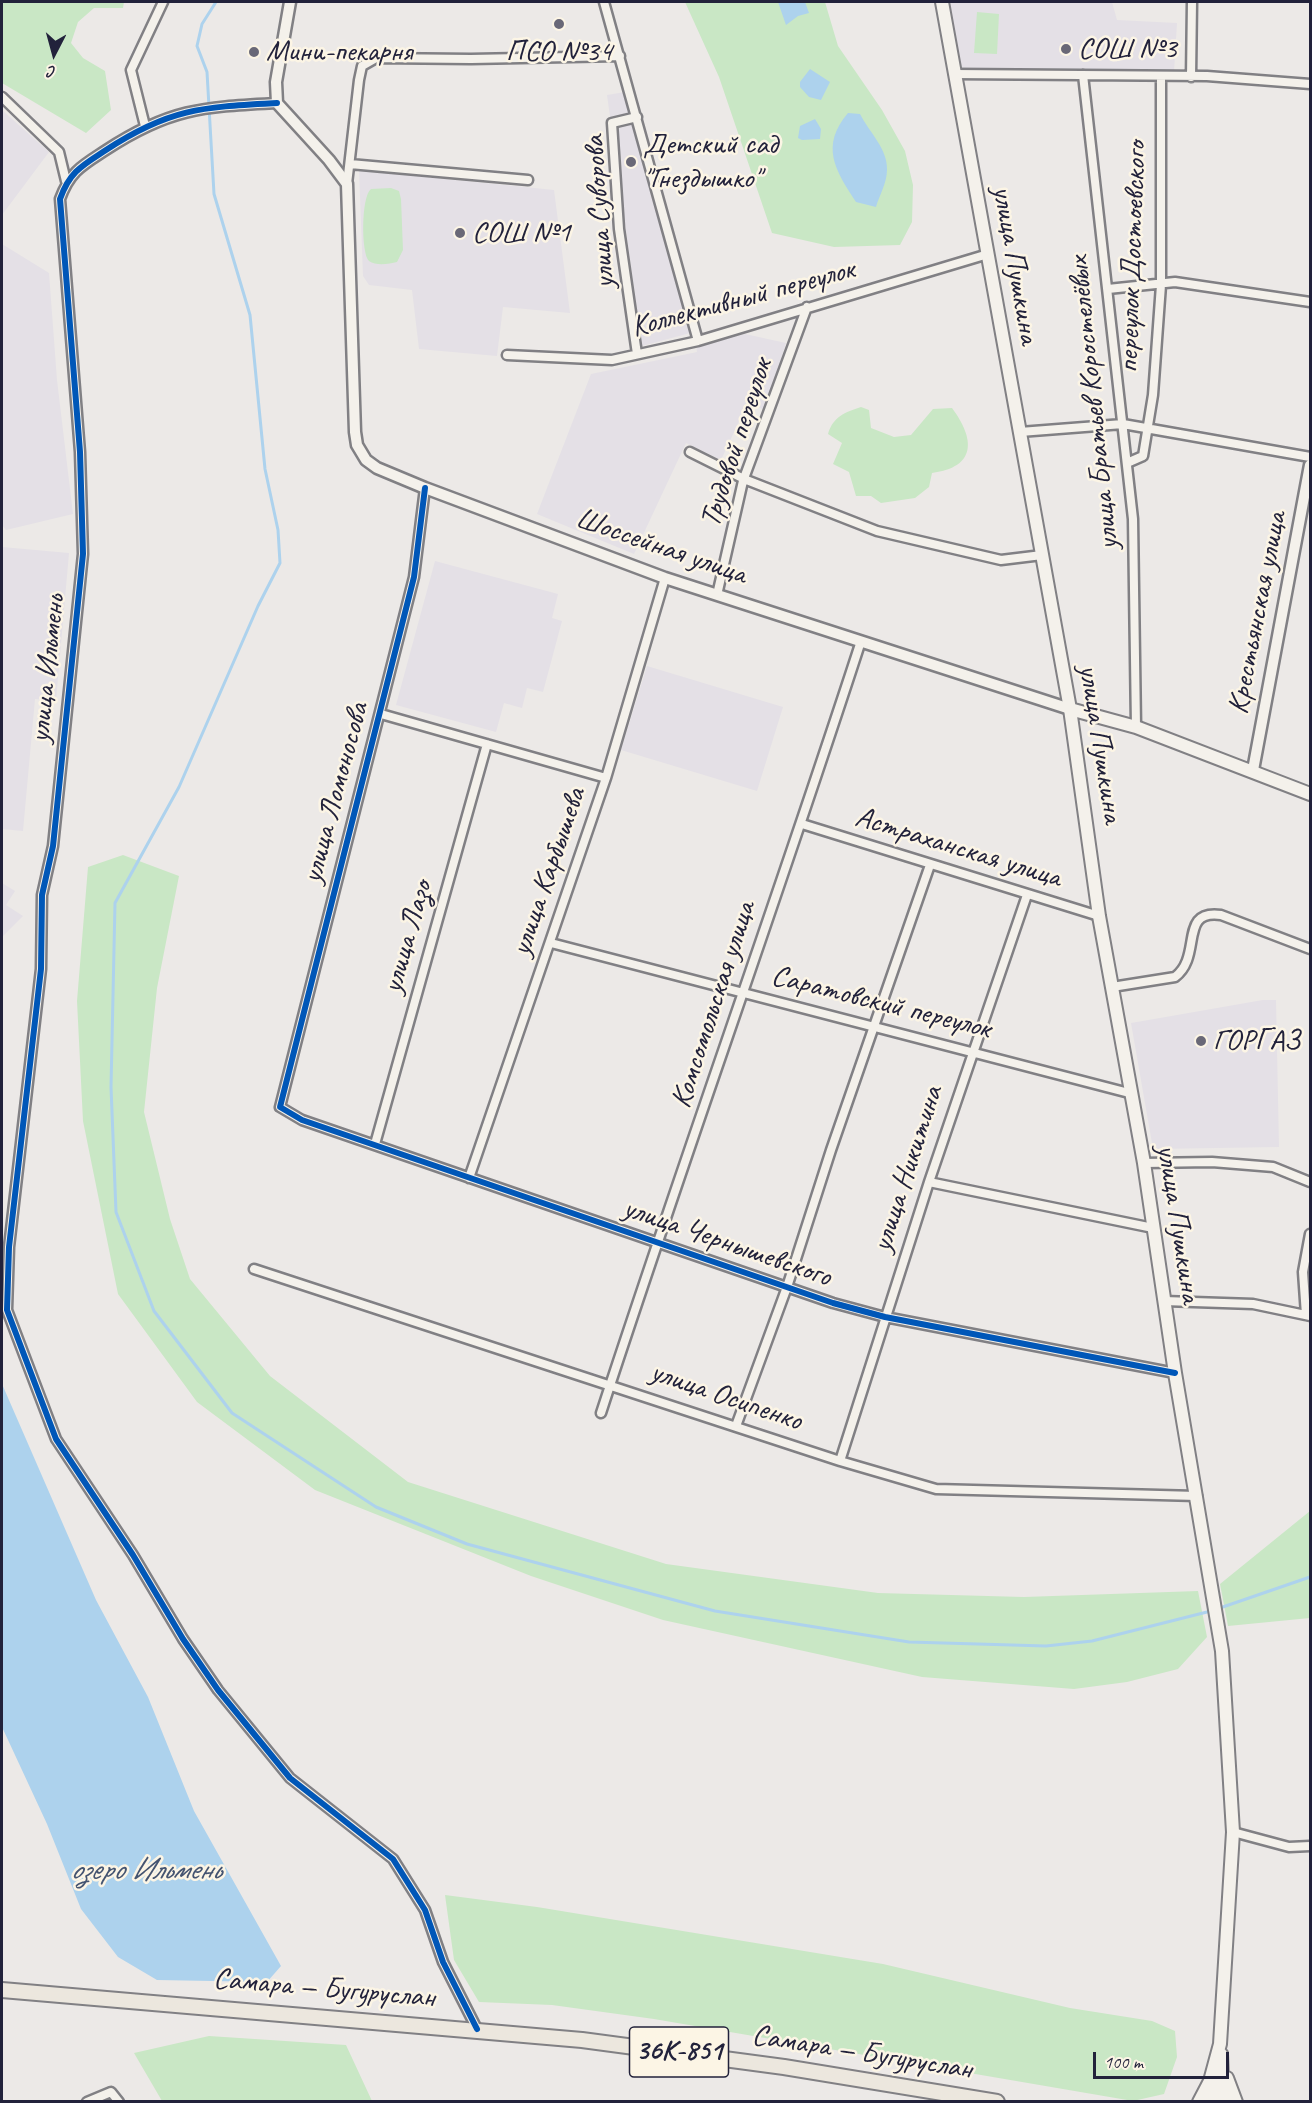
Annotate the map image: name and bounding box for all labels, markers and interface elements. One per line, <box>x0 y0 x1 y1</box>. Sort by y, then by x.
marker: ПСО №34 <box>552 17 566 31</box>
north arrow <box>24 24 84 84</box>
place label: СОШ №3 <box>1078 31 1177 67</box>
place label: Мини-пекарня <box>266 34 412 70</box>
place label: ПСО №34 <box>506 34 612 70</box>
marker: СОШ №3 <box>1059 42 1073 56</box>
marker: Мини-пекарня <box>247 45 261 59</box>
text: С <box>47 62 57 82</box>
place label: Детский сад "Гнездышко" <box>643 127 778 198</box>
street label: улица Суворова <box>577 134 623 290</box>
street label: переулок Достоевского <box>1111 141 1155 373</box>
marker: Детский сад "Гнездышко" <box>624 155 638 169</box>
street label: улица Пушкина <box>983 183 1047 347</box>
place label: СОШ №1 <box>472 215 571 251</box>
marker: СОШ №1 <box>453 226 467 240</box>
street label: Коллективный переулок <box>628 252 858 346</box>
street label: улица Братьев Коростелёвых <box>1061 254 1127 552</box>
street label: Трудовой переулок <box>693 354 781 532</box>
street label: Шоссейная улица <box>571 501 751 593</box>
street label: Крестьянская улица <box>1221 509 1295 717</box>
street label: улица Ильмень <box>22 593 74 745</box>
street label: улица Пушкина <box>1070 662 1130 826</box>
street label: улица Ломоносова <box>295 699 377 887</box>
street label: улица Карбышева <box>503 783 595 961</box>
street label: Астраханская улица <box>851 800 1065 896</box>
street label: улица Лазо <box>375 877 441 997</box>
street label: Комсомольская улица <box>664 897 764 1113</box>
street label: Саратовский переулок <box>768 958 994 1048</box>
place label: ГОРГАЗ <box>1213 1023 1300 1059</box>
marker: ГОРГАЗ <box>1194 1034 1208 1048</box>
street label: улица Никитина <box>864 1082 952 1256</box>
street label: улица Пушкина <box>1148 1142 1208 1306</box>
street label: улица Чернышевского <box>618 1191 836 1295</box>
street label: улица Осипенко <box>646 1354 806 1440</box>
water label: озеро Ильмень <box>70 1852 220 1890</box>
street label: Самара — Бугуруслан <box>212 1961 436 2017</box>
street label: Самара — Бугуруслан <box>749 2018 975 2088</box>
road number: 36К-851 <box>630 2027 728 2077</box>
scale bar <box>1096 2040 1232 2078</box>
text: 100 m <box>1104 2051 1143 2073</box>

